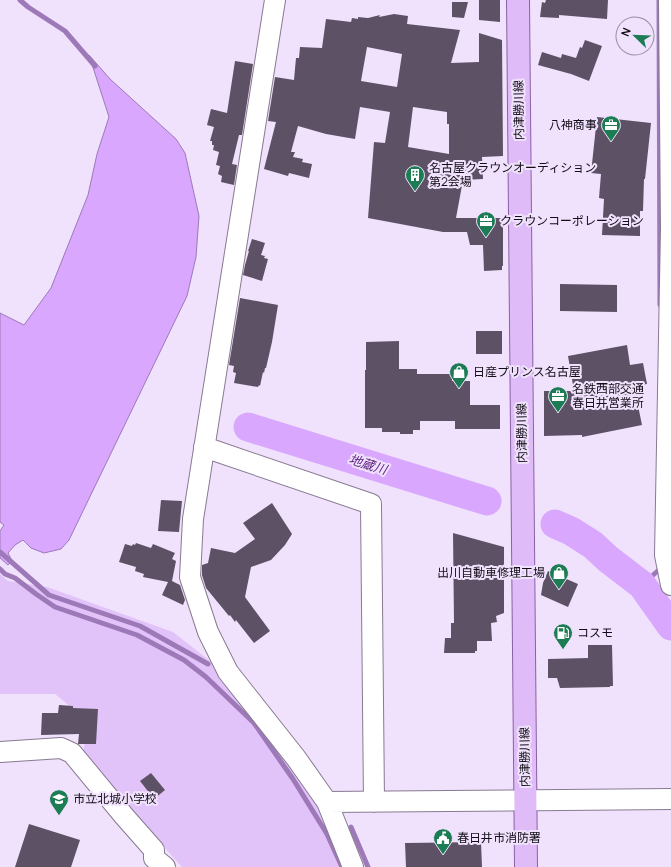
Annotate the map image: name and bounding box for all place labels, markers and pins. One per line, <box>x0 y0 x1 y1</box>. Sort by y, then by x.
office icon: 八神商事 <box>600 114 622 142</box>
place label: 八神商事 <box>549 116 597 133</box>
place label: 名古屋クラウンオーディション 第2会場 <box>429 159 596 190</box>
building icon: 名古屋クラウンオーディション 第2会場 <box>404 164 426 192</box>
office icon: クラウンコーポレーション <box>475 210 497 238</box>
place label: クラウンコーポレーション <box>500 212 644 229</box>
shop icon: 日産プリンス名古屋 <box>448 361 470 389</box>
place label: 日産プリンス名古屋 <box>473 363 581 380</box>
place label: 名鉄西部交通 春日井営業所 <box>572 380 644 411</box>
office icon: 名鉄西部交通 春日井営業所 <box>547 385 569 413</box>
shop icon: 出川自動車修理工場 <box>548 562 570 590</box>
place label: 出川自動車修理工場 <box>437 564 545 581</box>
fuel station icon: コスモ <box>552 622 574 650</box>
place label: コスモ <box>577 624 613 641</box>
school or university icon: 市立北城小学校 <box>48 788 70 816</box>
place label: 市立北城小学校 <box>73 790 157 807</box>
public building icon: 春日井市消防署 <box>432 827 454 855</box>
place label: 春日井市消防署 <box>457 829 541 846</box>

